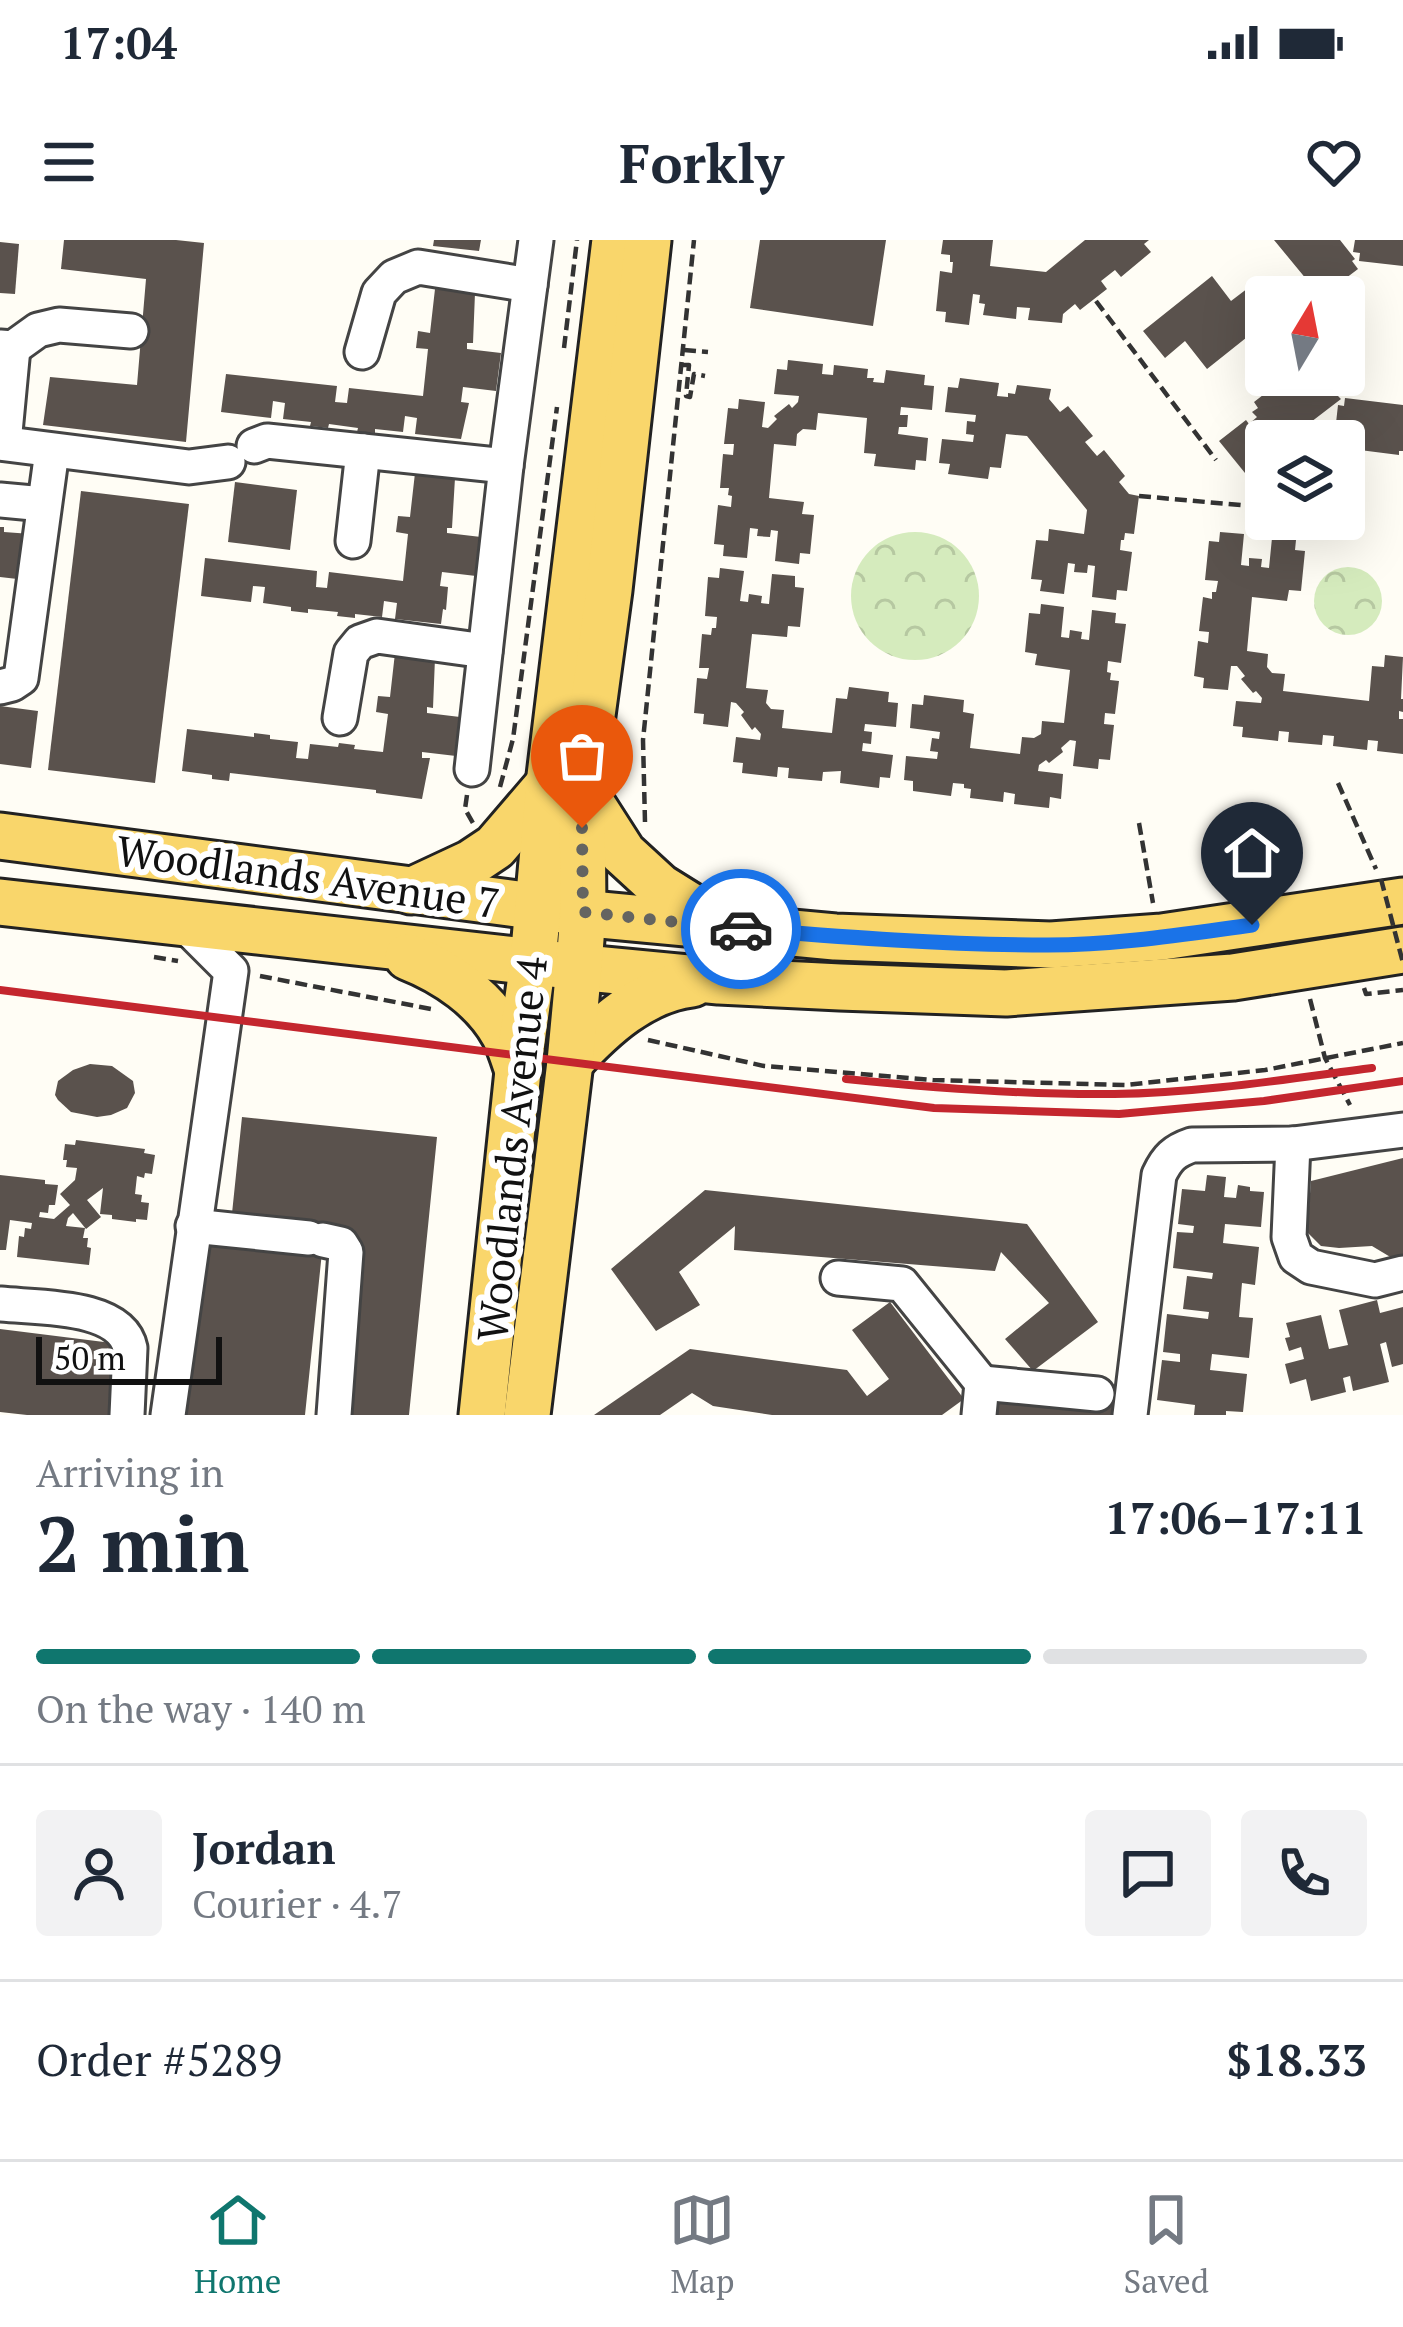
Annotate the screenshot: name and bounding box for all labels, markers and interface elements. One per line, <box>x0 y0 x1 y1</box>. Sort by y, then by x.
text: 17:04 <box>60 12 177 72</box>
text: Forkly <box>619 127 784 198</box>
icon: menu <box>36 129 102 195</box>
icon: heart <box>1301 129 1367 195</box>
north arrow <box>1245 276 1365 396</box>
map controls <box>1245 276 1365 540</box>
button: layers <box>1245 420 1365 540</box>
pin <box>531 705 633 828</box>
icon: bag <box>549 723 615 789</box>
pin <box>1201 802 1303 925</box>
icon: home <box>1219 820 1285 886</box>
street label: Woodlands Avenue 7 <box>113 821 503 931</box>
courier <box>681 869 801 989</box>
icon: car <box>708 896 774 962</box>
street label: Woodlands Avenue 4 <box>463 953 559 1344</box>
scale bar <box>36 1331 222 1384</box>
text: 50 m <box>54 1336 126 1379</box>
text: Arriving in <box>36 1446 224 1498</box>
text: 17:06–17:11 <box>1105 1487 1367 1547</box>
text: 2 min <box>36 1491 249 1594</box>
text: On the way · 140 m <box>36 1682 366 1734</box>
button: person <box>36 1810 162 1936</box>
button: chat <box>1085 1810 1211 1936</box>
button: phone <box>1241 1810 1367 1936</box>
text: Jordan <box>192 1817 336 1877</box>
text: Courier · 4.7 <box>192 1877 402 1929</box>
text: Order #5289 <box>36 2029 282 2089</box>
text: $18.33 <box>1227 2029 1367 2089</box>
tab: Home <box>194 2187 281 2302</box>
tab: Map <box>669 2187 735 2302</box>
tab: Saved <box>1124 2187 1209 2302</box>

